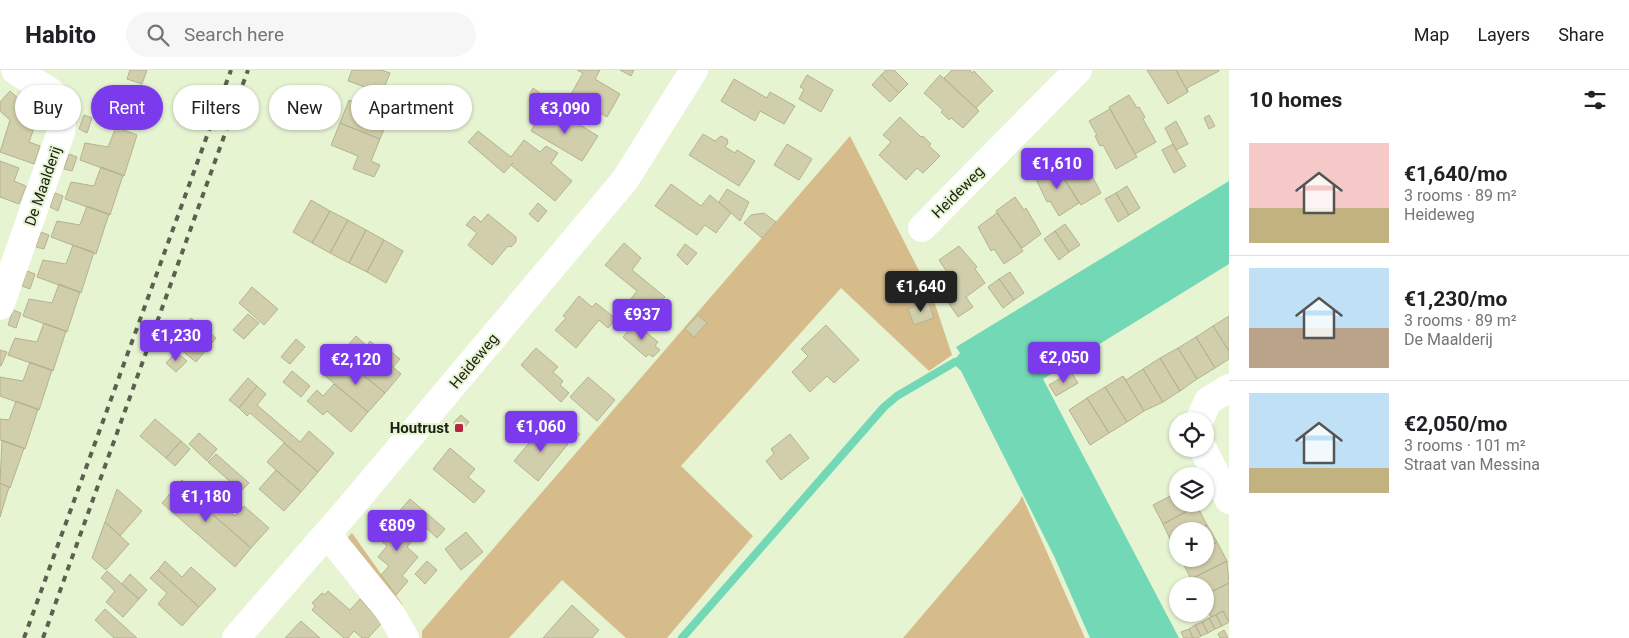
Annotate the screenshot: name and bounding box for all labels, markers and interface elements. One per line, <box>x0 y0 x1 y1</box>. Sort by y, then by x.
search box <box>126 12 476 57</box>
text: Habito <box>25 21 96 49</box>
icon: search <box>144 21 172 49</box>
text: Search here <box>184 23 284 46</box>
text: Map <box>1414 24 1449 45</box>
text: Layers <box>1477 24 1530 45</box>
text: Share <box>1558 24 1604 45</box>
chip: Buy <box>15 85 81 130</box>
chip: Rent <box>91 85 163 130</box>
chip: Filters <box>173 85 259 130</box>
chip: New <box>269 85 341 130</box>
chip: Apartment <box>351 85 472 130</box>
icon: filters <box>1581 86 1609 114</box>
text: 10 homes <box>1249 88 1342 112</box>
pin: €3,090 <box>524 92 606 135</box>
text: €3,090 <box>540 99 590 118</box>
street label: De Maalderij <box>21 144 65 228</box>
pin: €1,610 <box>1016 148 1098 190</box>
text: €1,610 <box>1032 154 1082 173</box>
street label: Heideweg <box>928 162 988 222</box>
text: €1,640/mo <box>1404 162 1507 186</box>
icon: home <box>1289 163 1349 223</box>
text: 3 rooms · 89 m² <box>1404 186 1517 205</box>
text: Heideweg <box>1404 205 1475 224</box>
pin: €1,640 <box>880 270 962 313</box>
text: €1,640 <box>896 277 946 296</box>
text: €1,230/mo <box>1404 287 1507 311</box>
icon: home <box>1289 288 1349 348</box>
pin: €937 <box>612 298 672 341</box>
text: €937 <box>624 305 660 324</box>
text: 3 rooms · 89 m² <box>1404 311 1517 330</box>
pin: €1,230 <box>135 320 217 362</box>
text: €1,230 <box>151 326 201 345</box>
street label: Heideweg <box>446 330 502 392</box>
text: De Maalderij <box>1404 330 1493 349</box>
pin: €2,050 <box>1023 342 1105 384</box>
pin: €2,120 <box>315 344 397 386</box>
text: €2,050 <box>1039 348 1089 367</box>
text: €2,120 <box>331 350 381 369</box>
pin: €1,060 <box>500 410 582 453</box>
map controls <box>1169 412 1214 622</box>
button: locate <box>1169 412 1214 457</box>
text: €2,050/mo <box>1404 412 1507 436</box>
icon: home <box>1289 413 1349 473</box>
text: €1,060 <box>516 417 566 436</box>
place label: Houtrust <box>390 419 449 437</box>
marker: Houtrust <box>453 422 465 434</box>
text: 3 rooms · 101 m² <box>1404 436 1526 455</box>
text: Straat van Messina <box>1404 455 1540 474</box>
button: layers <box>1169 467 1214 512</box>
pin: €1,180 <box>165 480 247 523</box>
text: €1,180 <box>181 487 231 506</box>
pin: €809 <box>367 510 427 552</box>
text: €809 <box>379 516 415 535</box>
button: + <box>1169 522 1214 567</box>
button: − <box>1169 577 1214 622</box>

